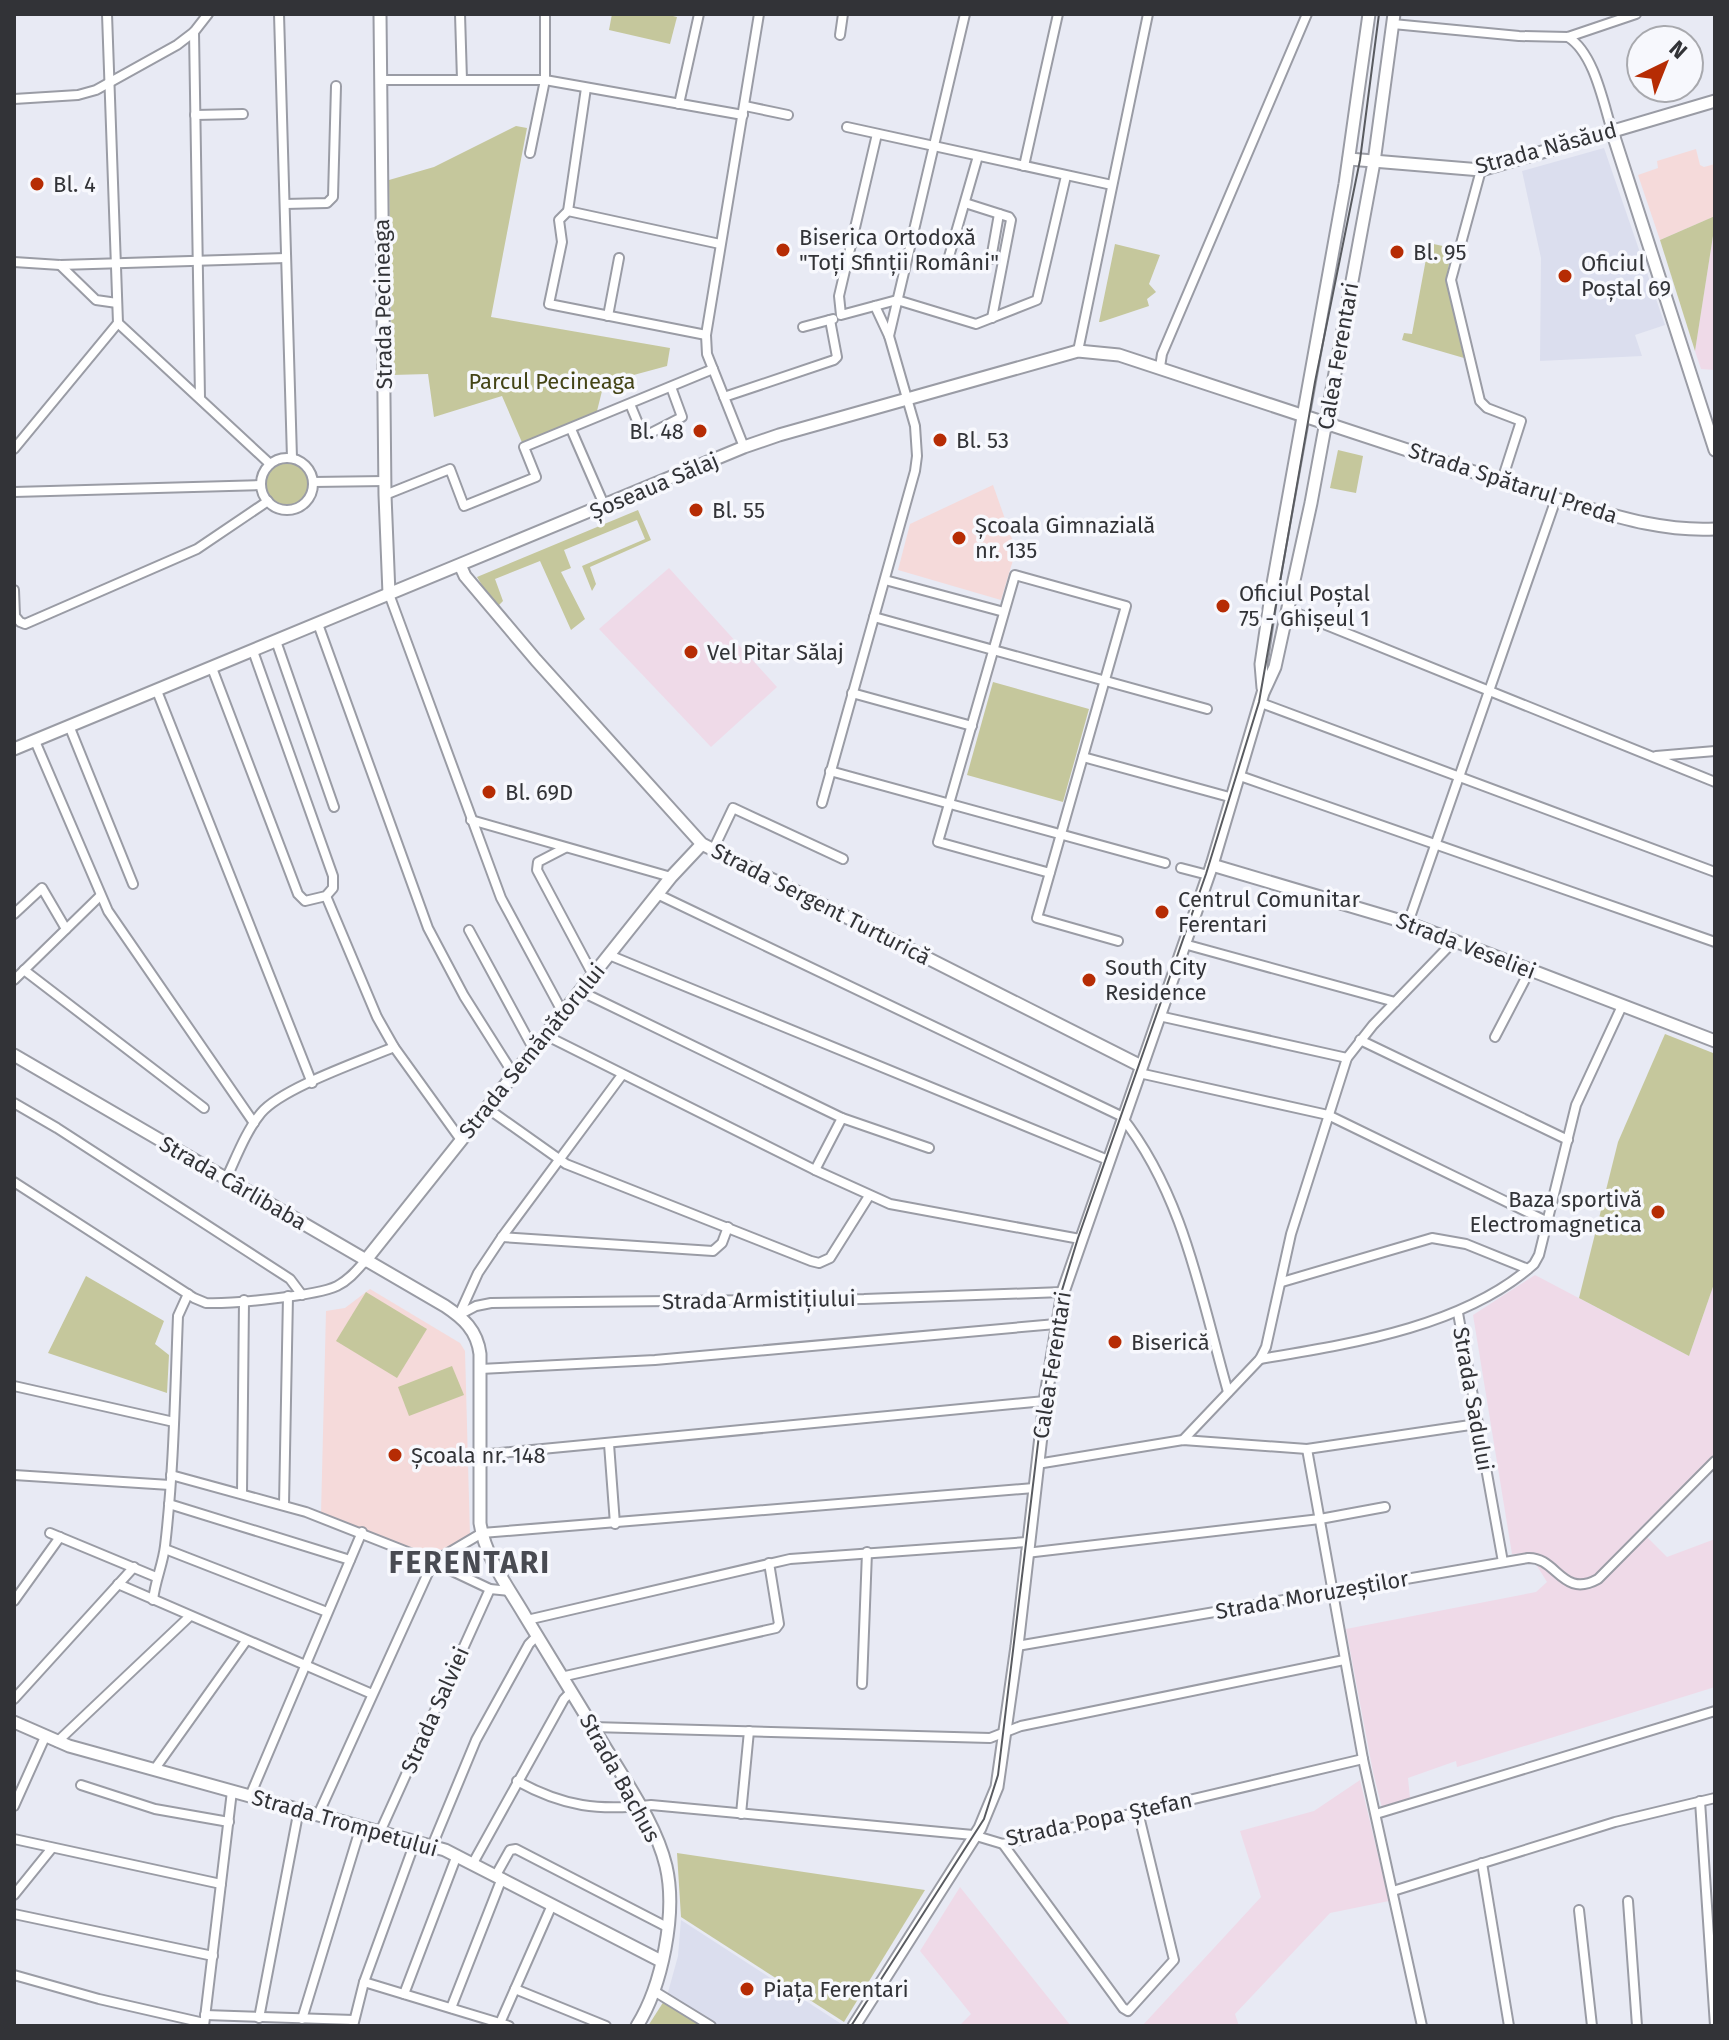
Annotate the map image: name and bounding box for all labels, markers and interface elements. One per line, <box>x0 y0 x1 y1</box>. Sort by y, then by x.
north arrow <box>1625 24 1705 104</box>
text: N <box>1664 35 1693 65</box>
street label: Strada Năsăud <box>1472 116 1620 180</box>
place label: Bl. 4 <box>53 171 96 198</box>
marker: Bl. 4 <box>28 175 46 193</box>
street label: Strada Pecineaga <box>368 218 398 390</box>
place label: Biserica Ortodoxă "Toți Sfinții Români" <box>799 224 999 276</box>
place label: Bl. 95 <box>1413 239 1467 266</box>
marker: Biserica Ortodoxă "Toți Sfinții Români" <box>774 241 792 259</box>
marker: Bl. 95 <box>1388 243 1406 261</box>
place label: Oficiul Poștal 69 <box>1581 250 1671 302</box>
marker: Oficiul Poștal 69 <box>1556 267 1574 285</box>
street label: Calea Ferentari <box>1312 280 1364 432</box>
park label: Parcul Pecineaga <box>469 368 635 395</box>
place label: Bl. 48 <box>629 418 684 445</box>
marker: Bl. 48 <box>691 422 709 440</box>
place label: Bl. 53 <box>956 427 1009 454</box>
marker: Bl. 53 <box>931 431 949 449</box>
street label: Strada Spătarul Preda <box>1405 436 1621 530</box>
street label: Șoseaua Sălaj <box>585 447 723 525</box>
place label: Bl. 55 <box>712 497 765 524</box>
marker: Bl. 55 <box>687 501 705 519</box>
place label: Școala Gimnazială nr. 135 <box>975 512 1155 564</box>
marker: Școala Gimnazială nr. 135 <box>950 529 968 547</box>
place label: Oficiul Poștal 75 - Ghișeul 1 <box>1239 580 1370 632</box>
marker: Oficiul Poștal 75 - Ghișeul 1 <box>1214 597 1232 615</box>
place label: Vel Pitar Sălaj <box>707 639 844 666</box>
marker: Vel Pitar Sălaj <box>682 643 700 661</box>
place label: Bl. 69D <box>505 779 573 806</box>
marker: Bl. 69D <box>480 783 498 801</box>
street label: Strada Sergent Turturică <box>707 837 935 971</box>
place label: Centrul Comunitar Ferentari <box>1178 886 1361 938</box>
marker: Centrul Comunitar Ferentari <box>1153 903 1171 921</box>
street label: Strada Veseliei <box>1392 907 1540 985</box>
place label: South City Residence <box>1105 954 1207 1006</box>
street label: Strada Semănătorului <box>453 958 611 1144</box>
marker: South City Residence <box>1080 971 1098 989</box>
street label: Strada Cârlibaba <box>155 1130 311 1236</box>
place label: Baza sportivă Electromagnetica <box>1470 1186 1642 1238</box>
marker: Baza sportivă Electromagnetica <box>1649 1203 1667 1221</box>
street label: Strada Armistițiului <box>662 1285 856 1315</box>
street label: Calea Ferentari <box>1027 1289 1077 1441</box>
street label: Strada Sadului <box>1447 1325 1499 1473</box>
place label: Biserică <box>1131 1329 1210 1356</box>
marker: Biserică <box>1106 1333 1124 1351</box>
place label: Școala nr. 148 <box>411 1442 546 1469</box>
marker: Școala nr. 148 <box>386 1446 404 1464</box>
district label: FERENTARI <box>389 1545 551 1581</box>
street label: Strada Moruzeștilor <box>1213 1565 1411 1625</box>
street label: Strada Salviei <box>395 1642 475 1778</box>
street label: Strada Bachus <box>574 1709 666 1847</box>
street label: Strada Trompetului <box>249 1784 441 1862</box>
street label: Strada Popa Ștefan <box>1003 1786 1195 1852</box>
place label: Piața Ferentari <box>763 1976 909 2003</box>
marker: Piața Ferentari <box>738 1980 756 1998</box>

